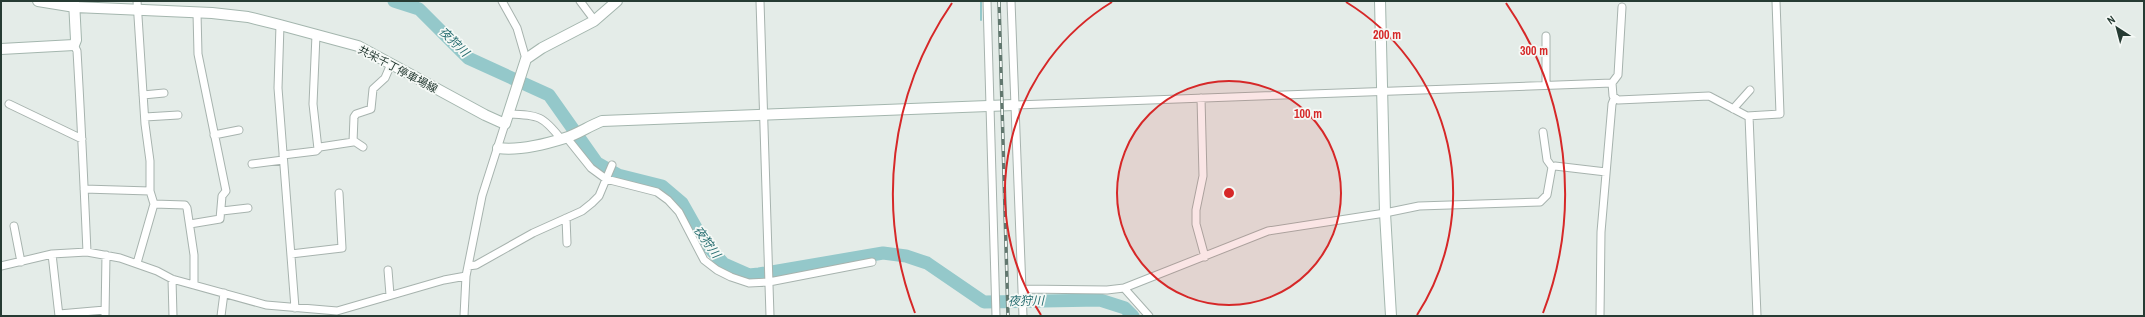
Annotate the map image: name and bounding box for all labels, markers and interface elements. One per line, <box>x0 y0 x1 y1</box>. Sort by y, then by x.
north arrow <box>2097 8 2137 48</box>
text: N <box>2104 12 2118 27</box>
water label: 夜狩川 <box>435 24 474 62</box>
text: 200 m <box>1373 27 1401 43</box>
street label: 共栄千丁停車場線 <box>356 42 440 96</box>
text: 300 m <box>1520 43 1548 59</box>
text: 100 m <box>1294 106 1322 122</box>
centre of rings <box>1222 186 1236 200</box>
water label: 夜狩川 <box>690 223 725 263</box>
water label: 夜狩川 <box>1008 293 1046 309</box>

